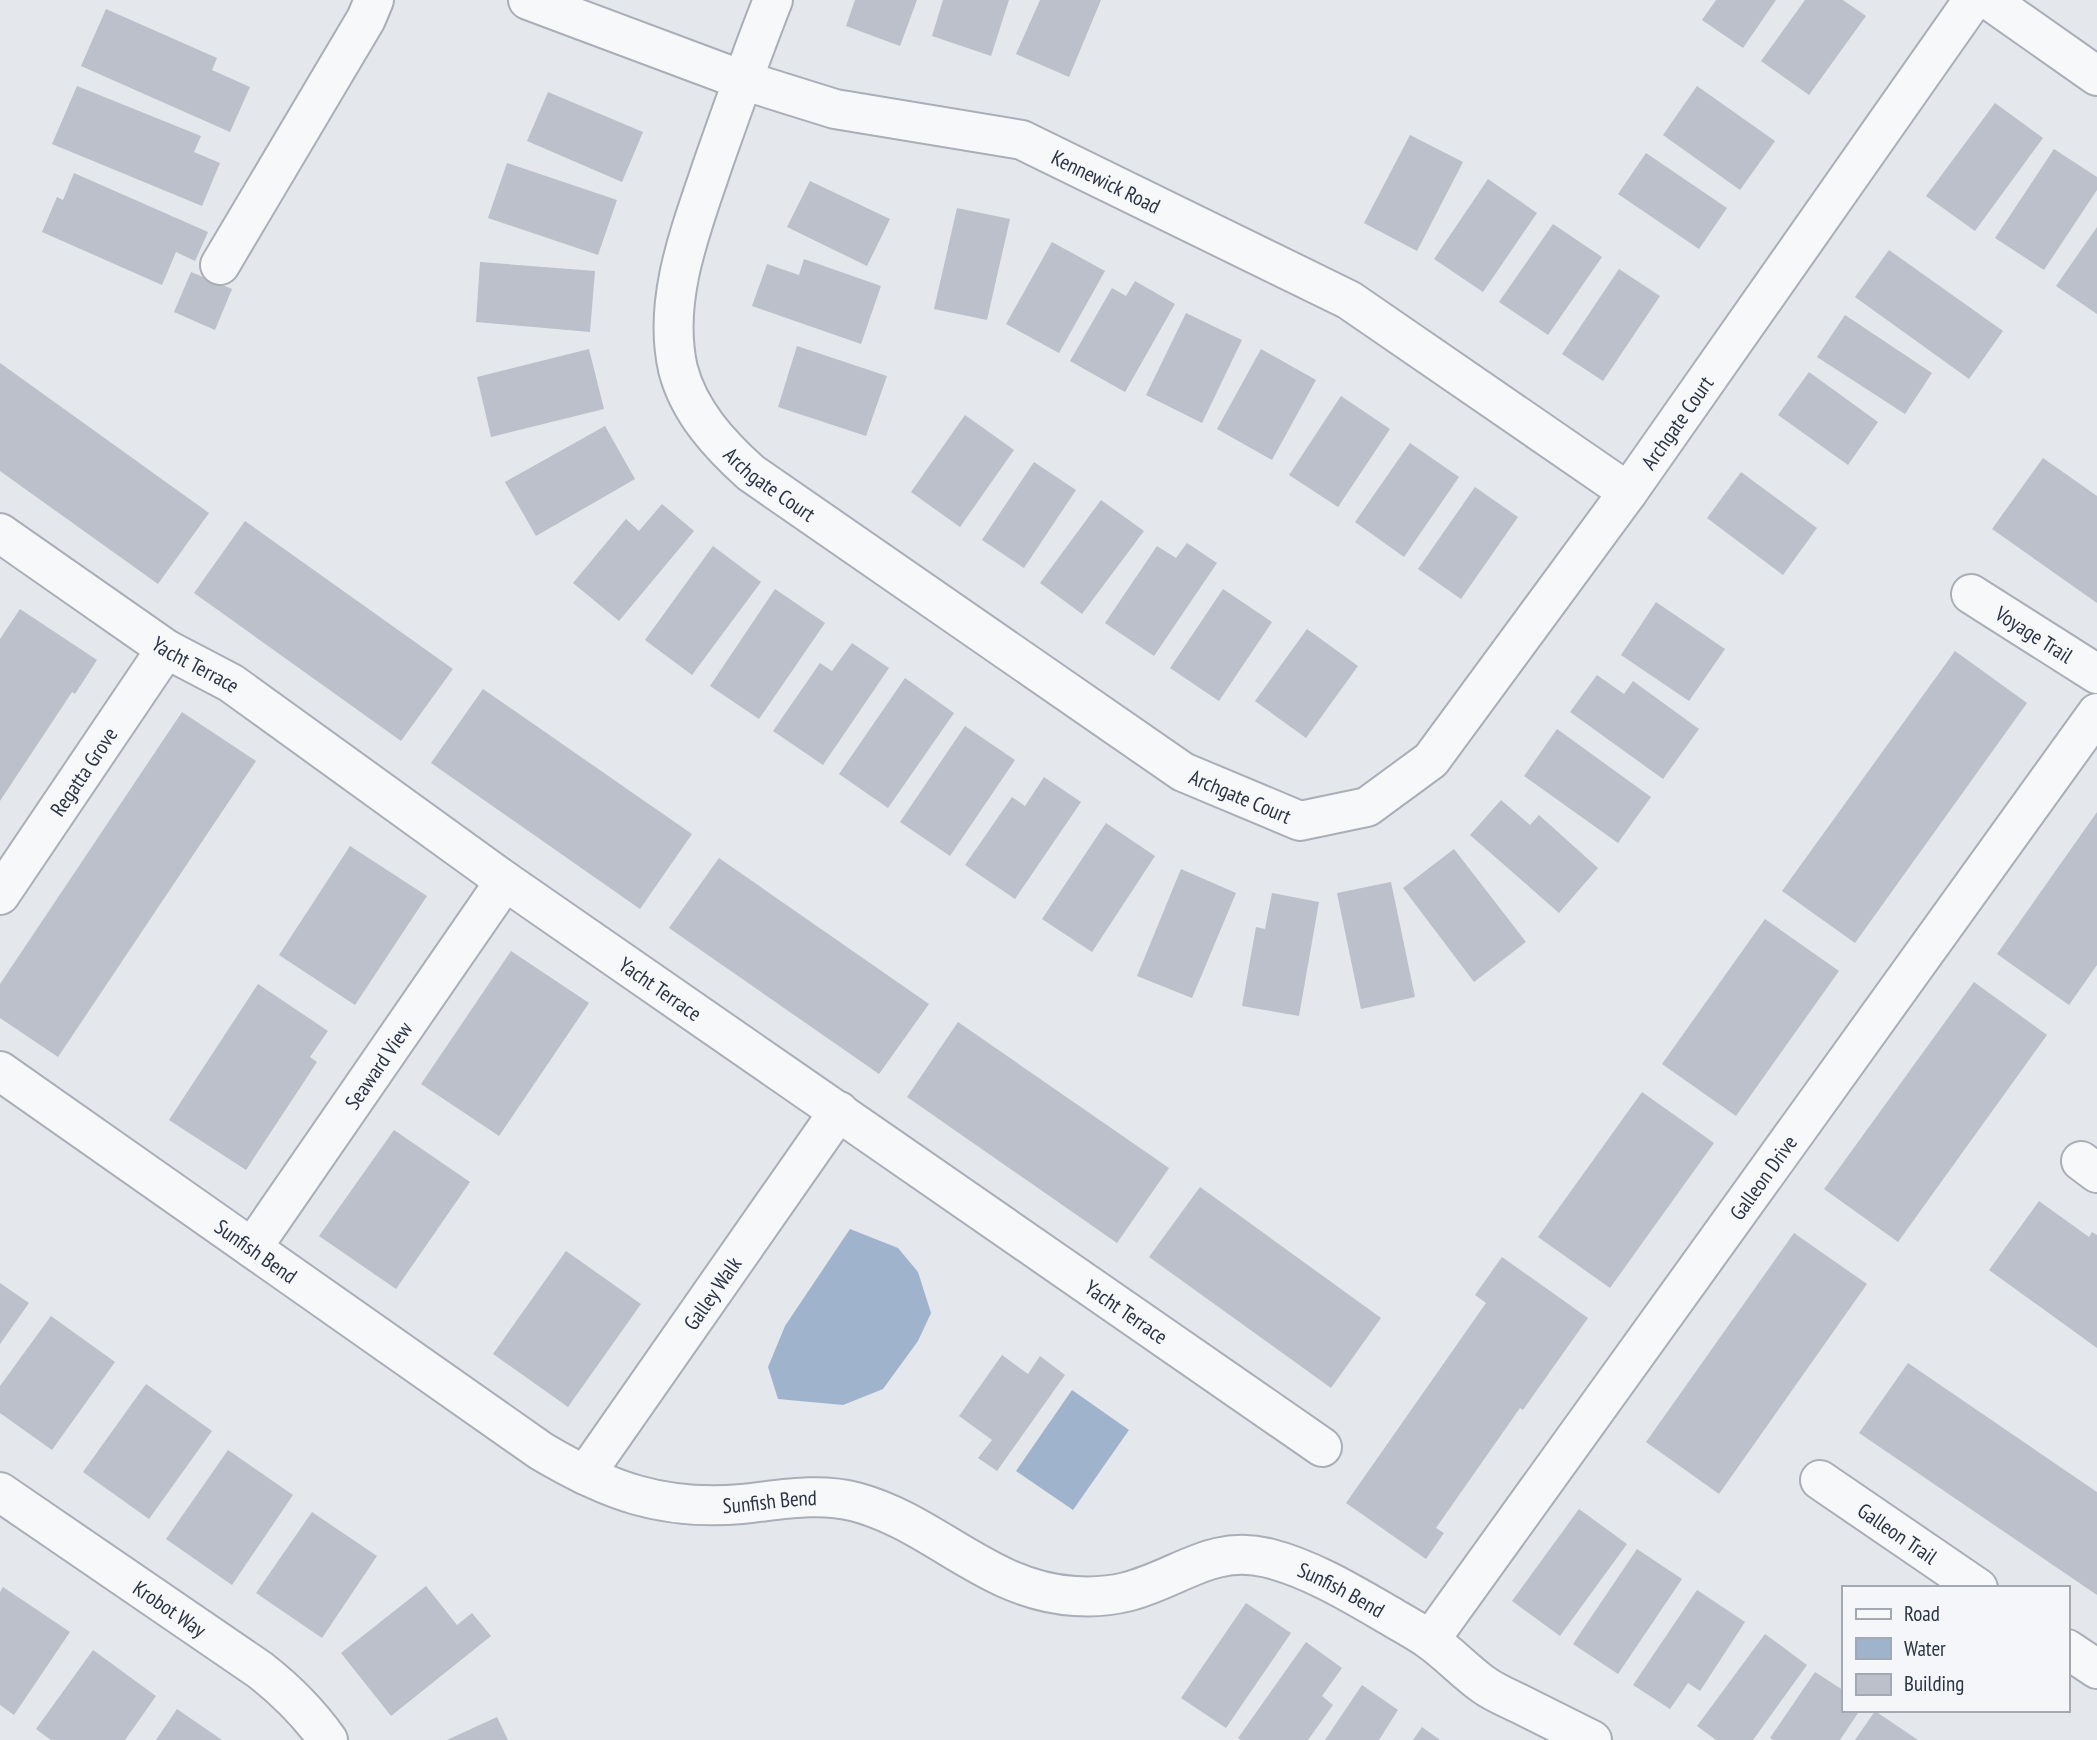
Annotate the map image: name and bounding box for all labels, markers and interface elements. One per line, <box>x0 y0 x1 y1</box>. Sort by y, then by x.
street label: Kennewick Road <box>1047 143 1165 219</box>
street label: Archgate Court <box>1635 370 1719 474</box>
street label: Archgate Court <box>718 441 821 527</box>
street label: Voyage Trail <box>1990 599 2078 669</box>
street label: Yacht Terrace <box>147 630 245 698</box>
street label: Regatta Grove <box>44 722 123 821</box>
street label: Archgate Court <box>1185 763 1296 829</box>
street label: Yacht Terrace <box>614 951 707 1027</box>
street label: Seaward View <box>338 1016 418 1114</box>
street label: Galleon Drive <box>1723 1130 1802 1225</box>
street label: Sunfish Bend <box>210 1213 302 1289</box>
street label: Galley Walk <box>677 1251 747 1335</box>
street label: Yacht Terrace <box>1080 1273 1173 1350</box>
street label: Sunfish Bend <box>722 1484 817 1519</box>
street label: Galleon Trail <box>1853 1496 1943 1570</box>
street label: Sunfish Bend <box>1294 1556 1390 1623</box>
street label: Krobot Way <box>128 1574 212 1643</box>
legend <box>1842 1586 2069 1712</box>
text: Road <box>1904 1600 1940 1627</box>
text: Water <box>1904 1635 1946 1662</box>
text: Building <box>1904 1670 1964 1697</box>

